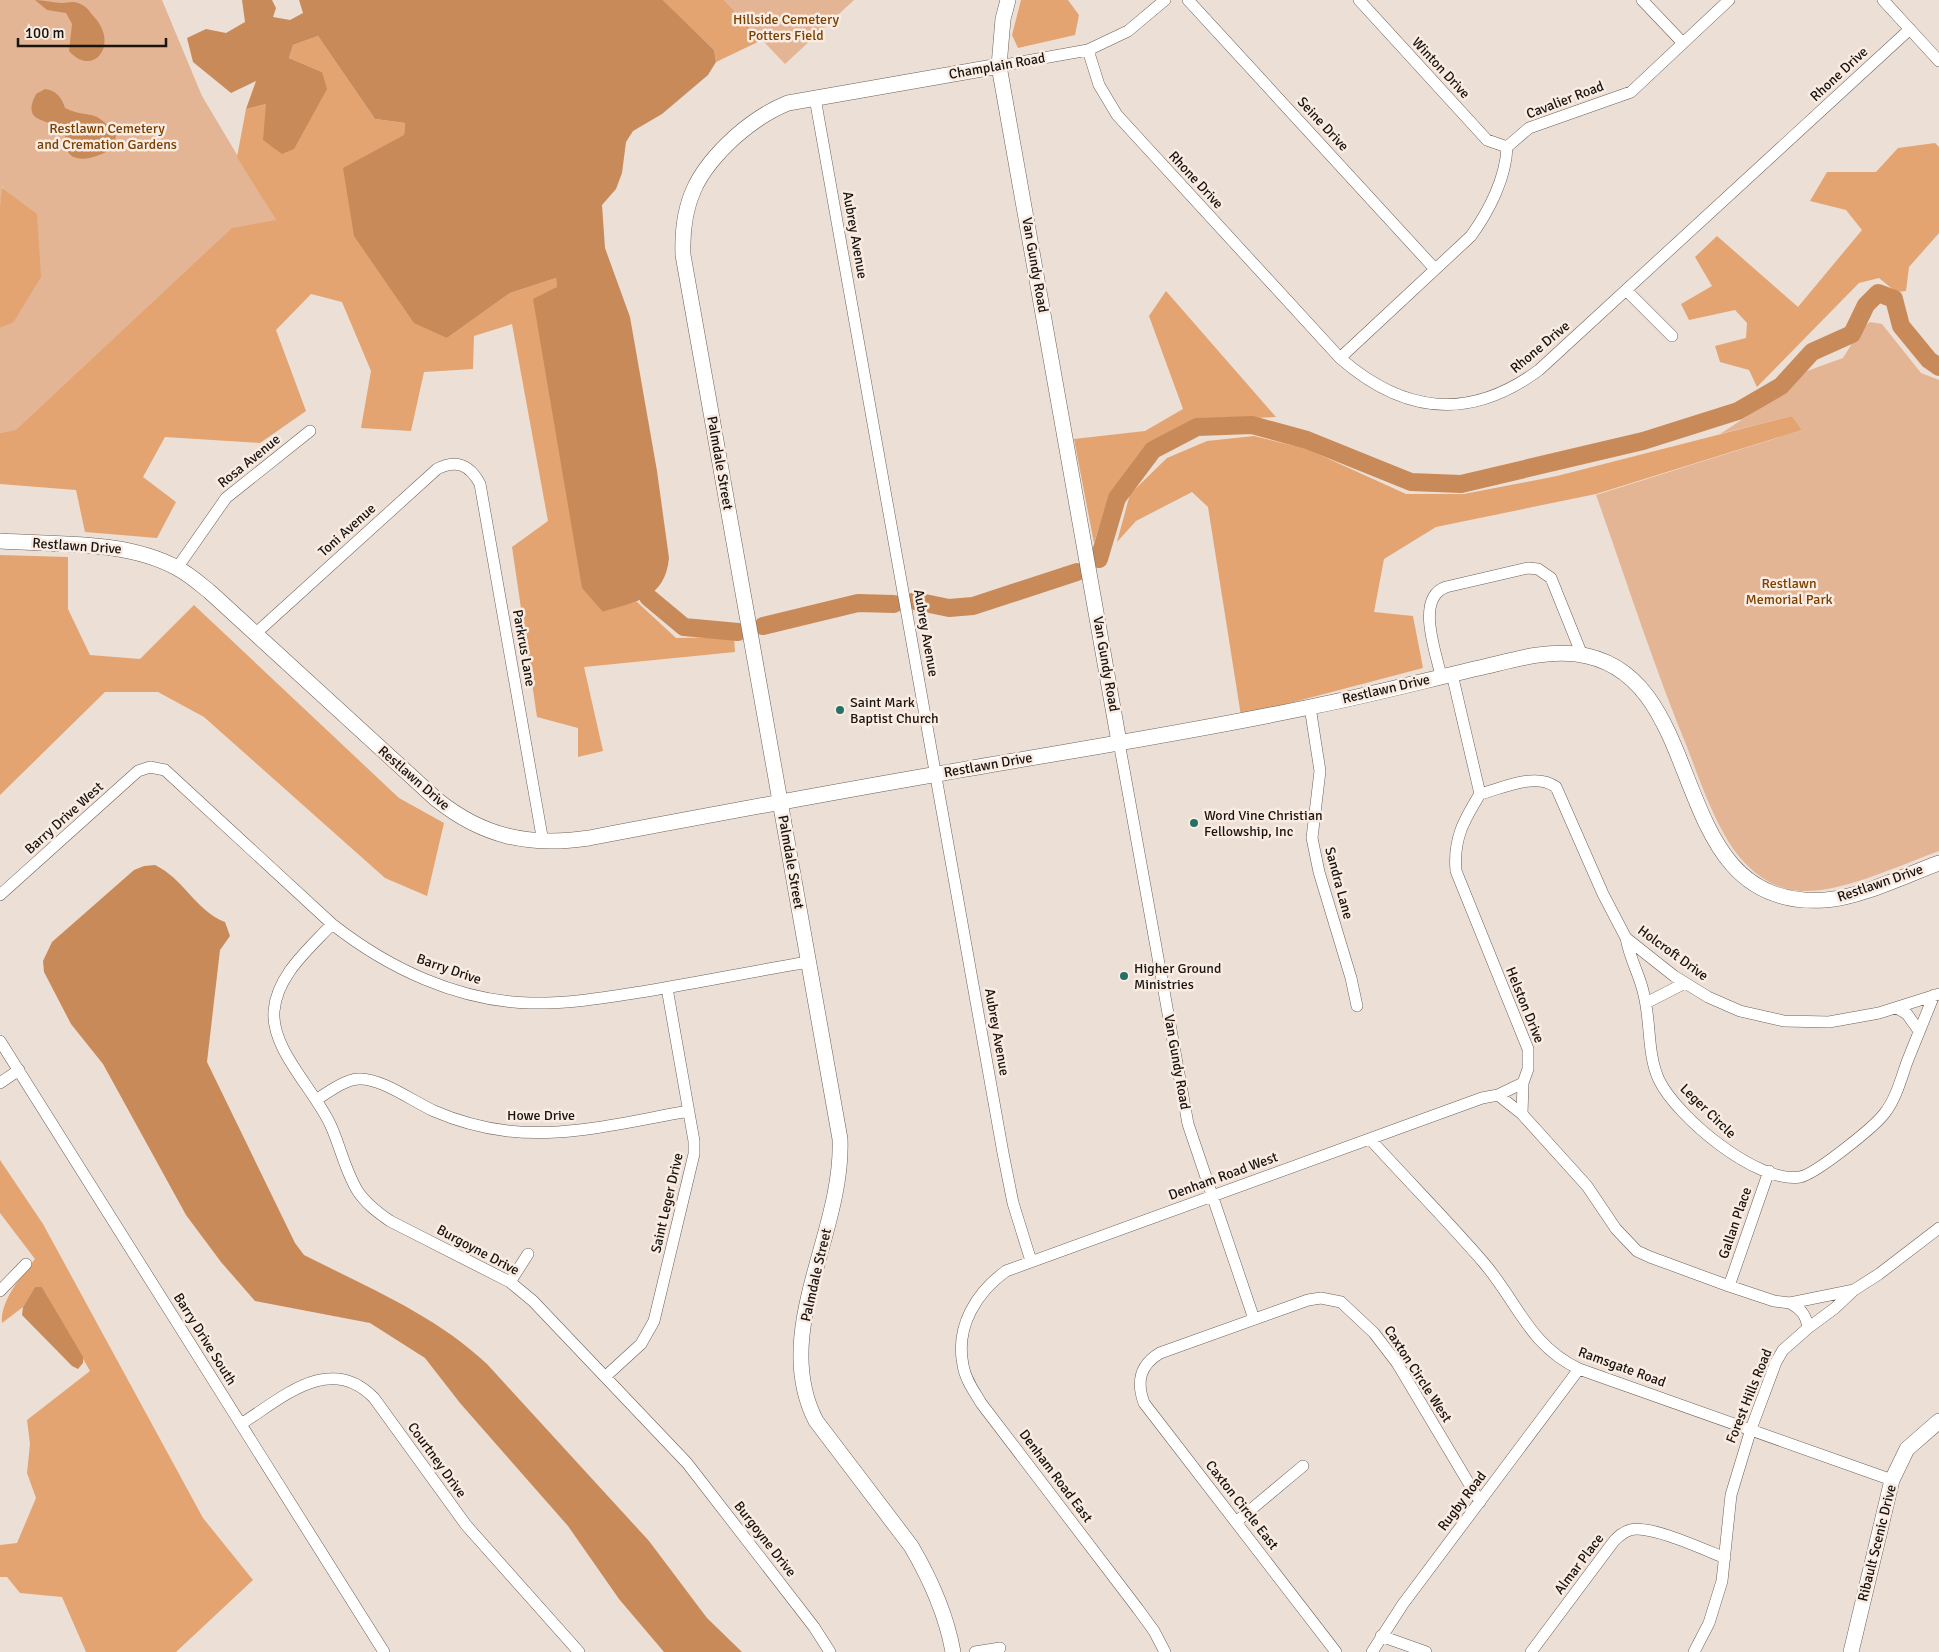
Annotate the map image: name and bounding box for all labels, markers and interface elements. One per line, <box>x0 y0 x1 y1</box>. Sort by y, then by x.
park label: Hillside Cemetery Potters Field <box>733 11 840 44</box>
scale bar <box>18 15 165 47</box>
text: 100 m <box>25 24 65 42</box>
street label: Winton Drive <box>1408 34 1474 102</box>
street label: Rhone Drive <box>1807 43 1871 105</box>
street label: Champlain Road <box>948 49 1046 83</box>
street label: Cavalier Road <box>1524 77 1606 123</box>
street label: Seine Drive <box>1294 93 1352 155</box>
park label: Restlawn Cemetery and Cremation Gardens <box>37 120 177 153</box>
street label: Rhone Drive <box>1165 148 1227 212</box>
street label: Aubrey Avenue <box>839 190 871 280</box>
street label: Van Gundy Road <box>1018 216 1052 314</box>
street label: Rhone Drive <box>1507 317 1573 377</box>
street label: Palmdale Street <box>703 415 737 511</box>
street label: Rosa Avenue <box>214 431 284 491</box>
street label: Toni Avenue <box>315 500 379 560</box>
street label: Restlawn Drive <box>32 534 122 558</box>
park label: Restlawn Memorial Park <box>1745 575 1833 608</box>
street label: Aubrey Avenue <box>910 588 942 678</box>
street label: Parkrus Lane <box>509 608 539 688</box>
street label: Van Gundy Road <box>1089 615 1123 713</box>
street label: Restlawn Drive <box>1340 671 1432 707</box>
place label: Saint Mark Baptist Church <box>850 694 939 727</box>
marker: Saint Mark Baptist Church <box>834 704 846 716</box>
street label: Restlawn Drive <box>375 742 453 814</box>
street label: Restlawn Drive <box>942 749 1034 781</box>
street label: Barry Drive West <box>21 778 107 858</box>
place label: Word Vine Christian Fellowship, Inc <box>1204 807 1323 840</box>
street label: Palmdale Street <box>774 814 808 910</box>
marker: Word Vine Christian Fellowship, Inc <box>1188 817 1200 829</box>
street label: Sandra Lane <box>1321 845 1357 921</box>
street label: Restlawn Drive <box>1835 860 1925 906</box>
street label: Holcroft Drive <box>1634 922 1712 984</box>
street label: Barry Drive <box>414 950 484 988</box>
place label: Higher Ground Ministries <box>1134 960 1221 993</box>
street label: Helston Drive <box>1502 964 1548 1046</box>
marker: Higher Ground Ministries <box>1118 970 1130 982</box>
street label: Aubrey Avenue <box>981 987 1013 1077</box>
street label: Van Gundy Road <box>1160 1013 1194 1111</box>
street label: Leger Circle <box>1676 1080 1740 1142</box>
street label: Howe Drive <box>507 1107 575 1124</box>
street label: Denham Road West <box>1166 1148 1280 1204</box>
street label: Saint Leger Drive <box>647 1151 687 1255</box>
street label: Gallan Place <box>1715 1185 1755 1261</box>
street label: Burgoyne Drive <box>434 1221 522 1279</box>
street label: Palmdale Street <box>797 1227 835 1323</box>
street label: Barry Drive South <box>170 1290 240 1388</box>
street label: Caxton Circle West <box>1380 1322 1456 1426</box>
street label: Ramsgate Road <box>1576 1343 1668 1391</box>
street label: Forest Hills Road <box>1722 1346 1776 1446</box>
street label: Courtney Drive <box>404 1419 470 1501</box>
street label: Denham Road East <box>1016 1426 1096 1526</box>
street label: Caxton Circle East <box>1202 1457 1282 1553</box>
street label: Rugby Road <box>1434 1468 1490 1534</box>
street label: Ribault Scenic Drive <box>1854 1483 1900 1603</box>
street label: Burgoyne Drive <box>730 1498 800 1580</box>
street label: Almar Place <box>1551 1530 1607 1598</box>

